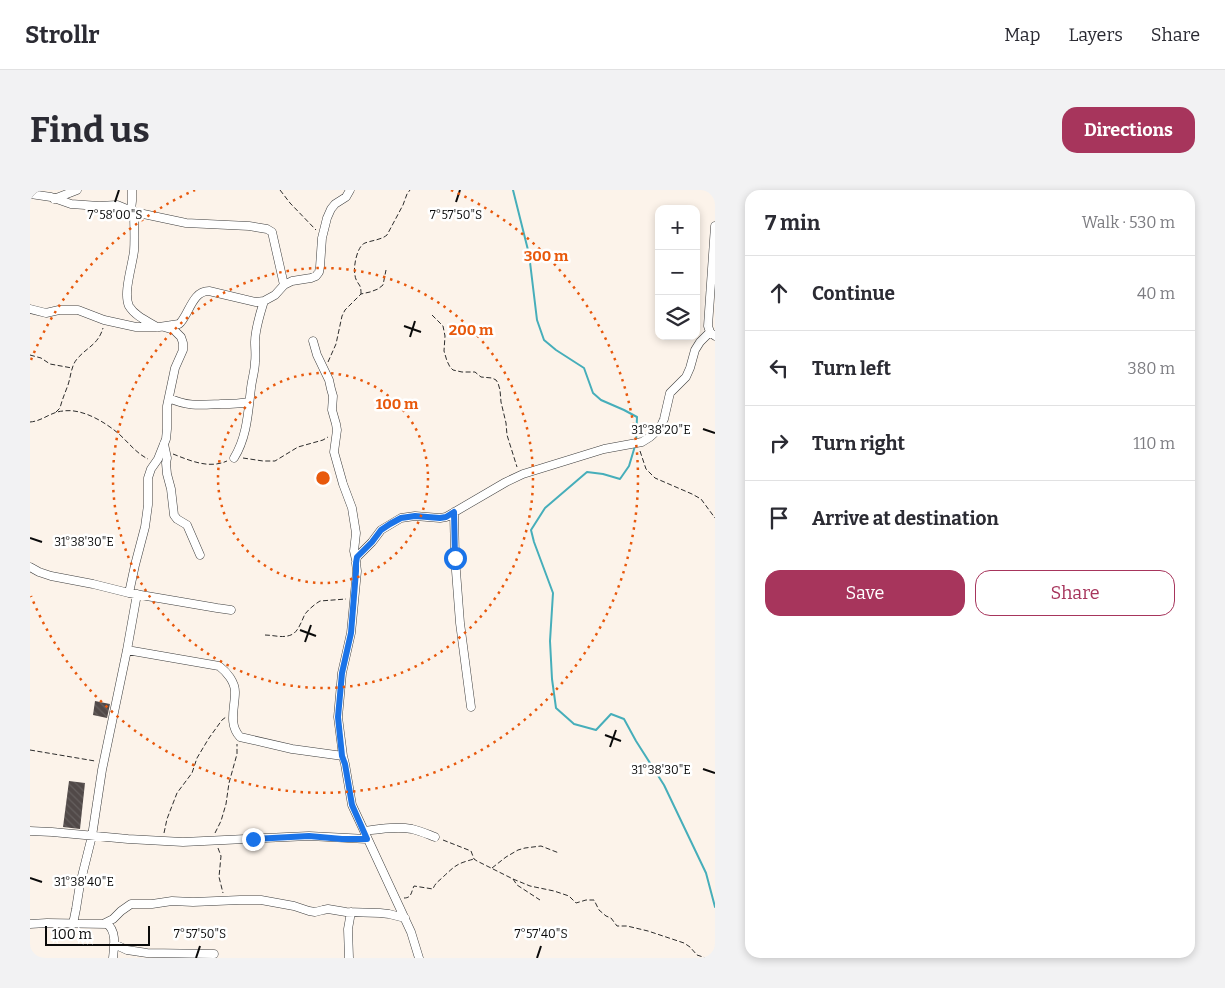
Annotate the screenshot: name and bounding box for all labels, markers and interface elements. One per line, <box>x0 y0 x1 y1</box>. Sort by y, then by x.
text: Strollr <box>25 21 100 49</box>
text: Map <box>1004 24 1040 46</box>
text: Layers <box>1068 24 1123 46</box>
text: Share <box>1151 24 1200 46</box>
button: Directions <box>1062 107 1195 153</box>
text: Find us <box>30 109 150 151</box>
map controls <box>655 205 700 340</box>
button: + <box>655 205 700 250</box>
text: 7°58'00"S <box>87 208 143 222</box>
text: 7°57'50"S <box>430 208 482 222</box>
text: 7 min <box>765 210 820 236</box>
text: Walk · 530 m <box>1082 213 1175 232</box>
text: 300 m <box>524 247 569 265</box>
button: − <box>655 250 700 295</box>
icon: ahead <box>765 279 793 307</box>
text: Continue <box>812 282 895 305</box>
text: 40 m <box>1137 284 1175 303</box>
button: layers <box>655 295 700 340</box>
text: 200 m <box>449 321 494 339</box>
icon: left <box>765 354 793 382</box>
text: Turn left <box>812 357 891 380</box>
text: 380 m <box>1128 359 1175 378</box>
text: 100 m <box>376 395 419 413</box>
text: 31°38'20"E <box>631 423 691 437</box>
icon: right <box>765 429 793 457</box>
text: Turn right <box>812 432 905 455</box>
text: 110 m <box>1133 434 1175 453</box>
centre of rings <box>314 469 332 487</box>
icon: arrive <box>765 504 793 532</box>
text: Arrive at destination <box>812 507 999 530</box>
text: 31°38'30"E <box>54 535 114 549</box>
route start <box>444 547 467 570</box>
button: Save <box>765 570 965 616</box>
button: Share <box>975 570 1175 616</box>
text: 31°38'30"E <box>631 763 691 777</box>
route end <box>242 828 265 851</box>
text: 31°38'40"E <box>54 875 114 889</box>
scale bar <box>45 923 150 946</box>
text: 100 m <box>52 926 92 943</box>
text: 7°57'50"S <box>174 927 226 941</box>
text: 7°57'40"S <box>514 927 568 941</box>

